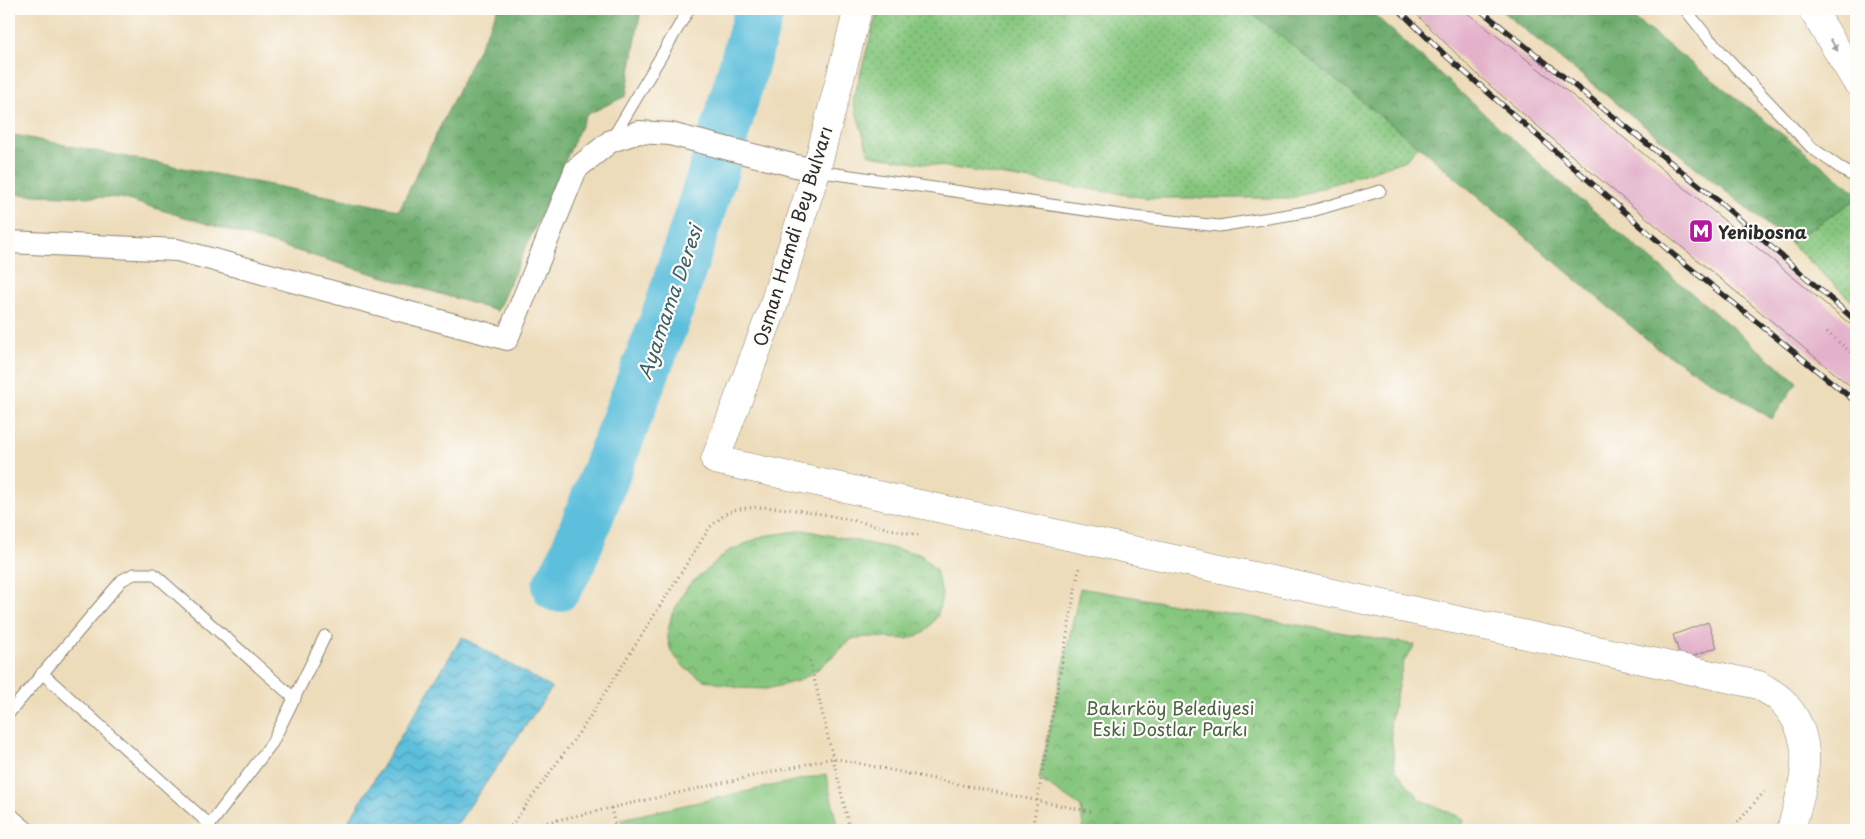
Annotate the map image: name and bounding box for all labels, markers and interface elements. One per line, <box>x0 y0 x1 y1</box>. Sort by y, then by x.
one-way arrow <box>1830 38 1839 51</box>
street label: Osman Hamdi Bey Bulvarı <box>746 123 838 349</box>
metro station icon: Yenibosna <box>1688 218 1714 244</box>
place label: Yenibosna <box>1718 218 1807 245</box>
water label: Ayamama Deresi <box>630 219 709 383</box>
park label: Bakırköy Belediyesi Eski Dostlar Parkı <box>1085 694 1255 742</box>

